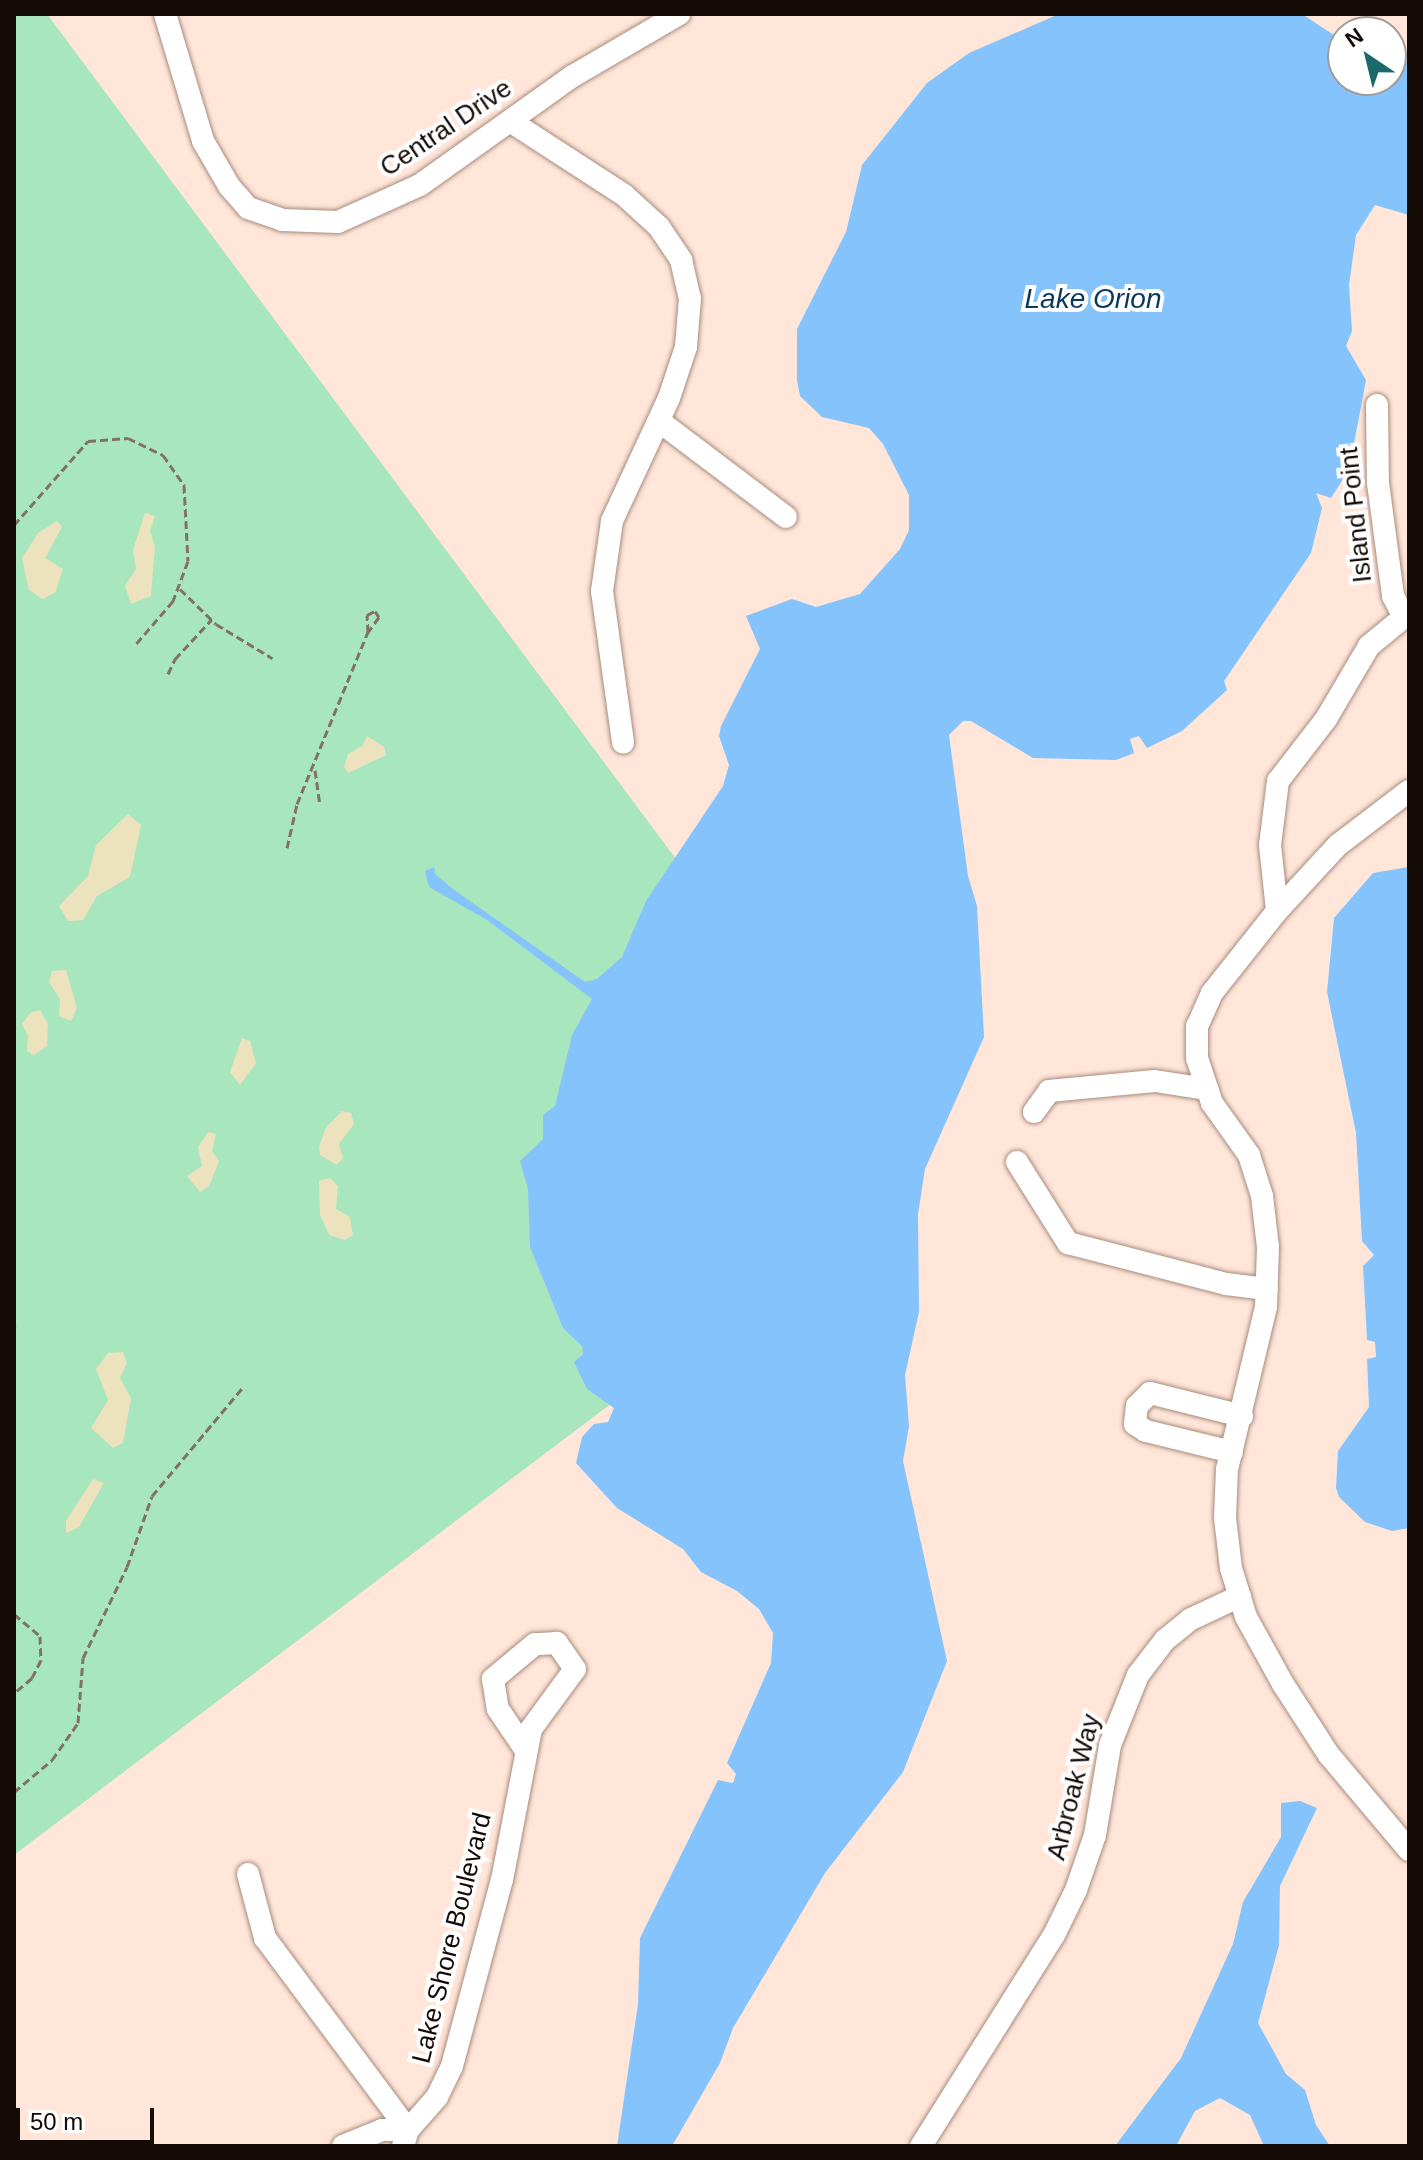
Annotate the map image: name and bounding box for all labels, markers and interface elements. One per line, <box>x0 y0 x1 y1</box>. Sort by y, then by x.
north arrow <box>1327 16 1407 96</box>
text: N <box>1340 23 1368 52</box>
street label: Central Drive <box>374 73 518 183</box>
water label: Lake Orion <box>1025 282 1161 316</box>
street label: Island Point <box>1333 446 1379 584</box>
street label: Arbroak Way <box>1041 1711 1107 1863</box>
street label: Lake Shore Boulevard <box>406 1809 498 2067</box>
scale bar <box>20 2092 158 2142</box>
text: 50 m <box>30 2108 83 2135</box>

